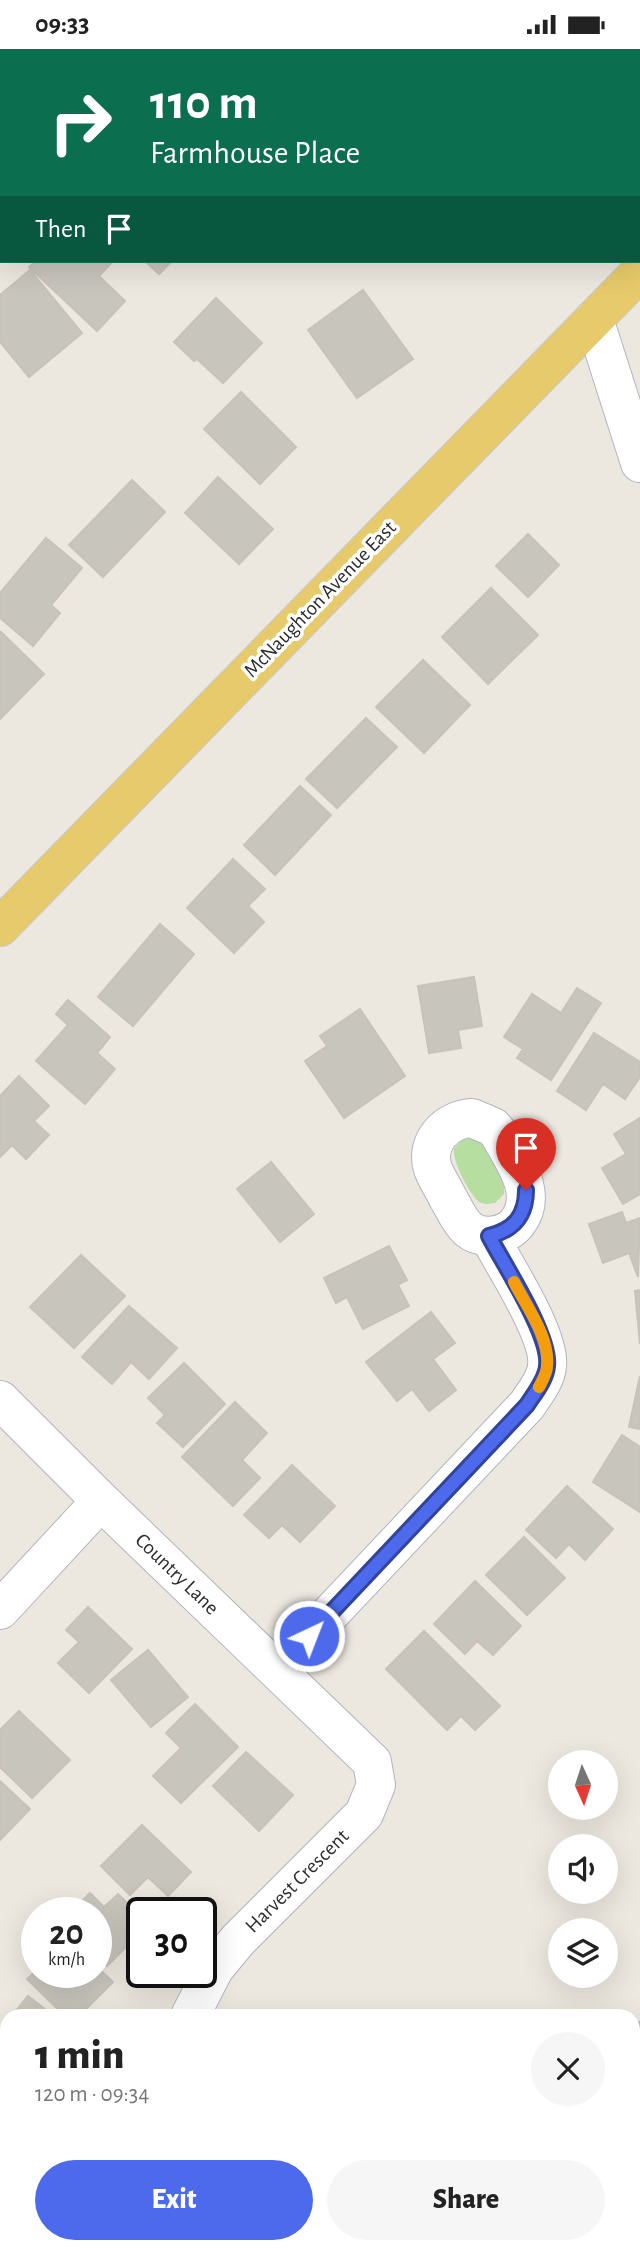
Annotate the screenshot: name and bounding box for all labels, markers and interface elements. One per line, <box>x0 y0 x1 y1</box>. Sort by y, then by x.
text: 09:33 <box>35 11 89 37</box>
icon: right <box>35 77 126 168</box>
text: 110 m <box>150 79 258 128</box>
text: Farmhouse Place <box>150 137 360 169</box>
icon: arrive <box>100 210 138 248</box>
text: Then <box>35 216 86 242</box>
street label: McNaughton Avenue East <box>240 517 400 681</box>
pin <box>496 1118 556 1190</box>
icon: arrive <box>507 1129 545 1167</box>
street label: Country Lane <box>131 1529 223 1619</box>
position arrow <box>272 1599 346 1673</box>
north arrow <box>548 1750 618 1820</box>
map controls <box>548 1750 618 1988</box>
street label: Harvest Crescent <box>241 1825 353 1937</box>
button: sound <box>548 1834 618 1904</box>
speed limit sign: 30 <box>126 1897 217 1988</box>
text: 20 <box>49 1916 84 1951</box>
button: layers <box>548 1918 618 1988</box>
text: km/h <box>48 1951 85 1969</box>
button: close <box>531 2032 605 2106</box>
text: 1 min <box>35 2034 124 2076</box>
text: 120 m · 09:34 <box>35 2083 149 2106</box>
button: Exit <box>35 2160 313 2240</box>
button: Share <box>327 2160 605 2240</box>

